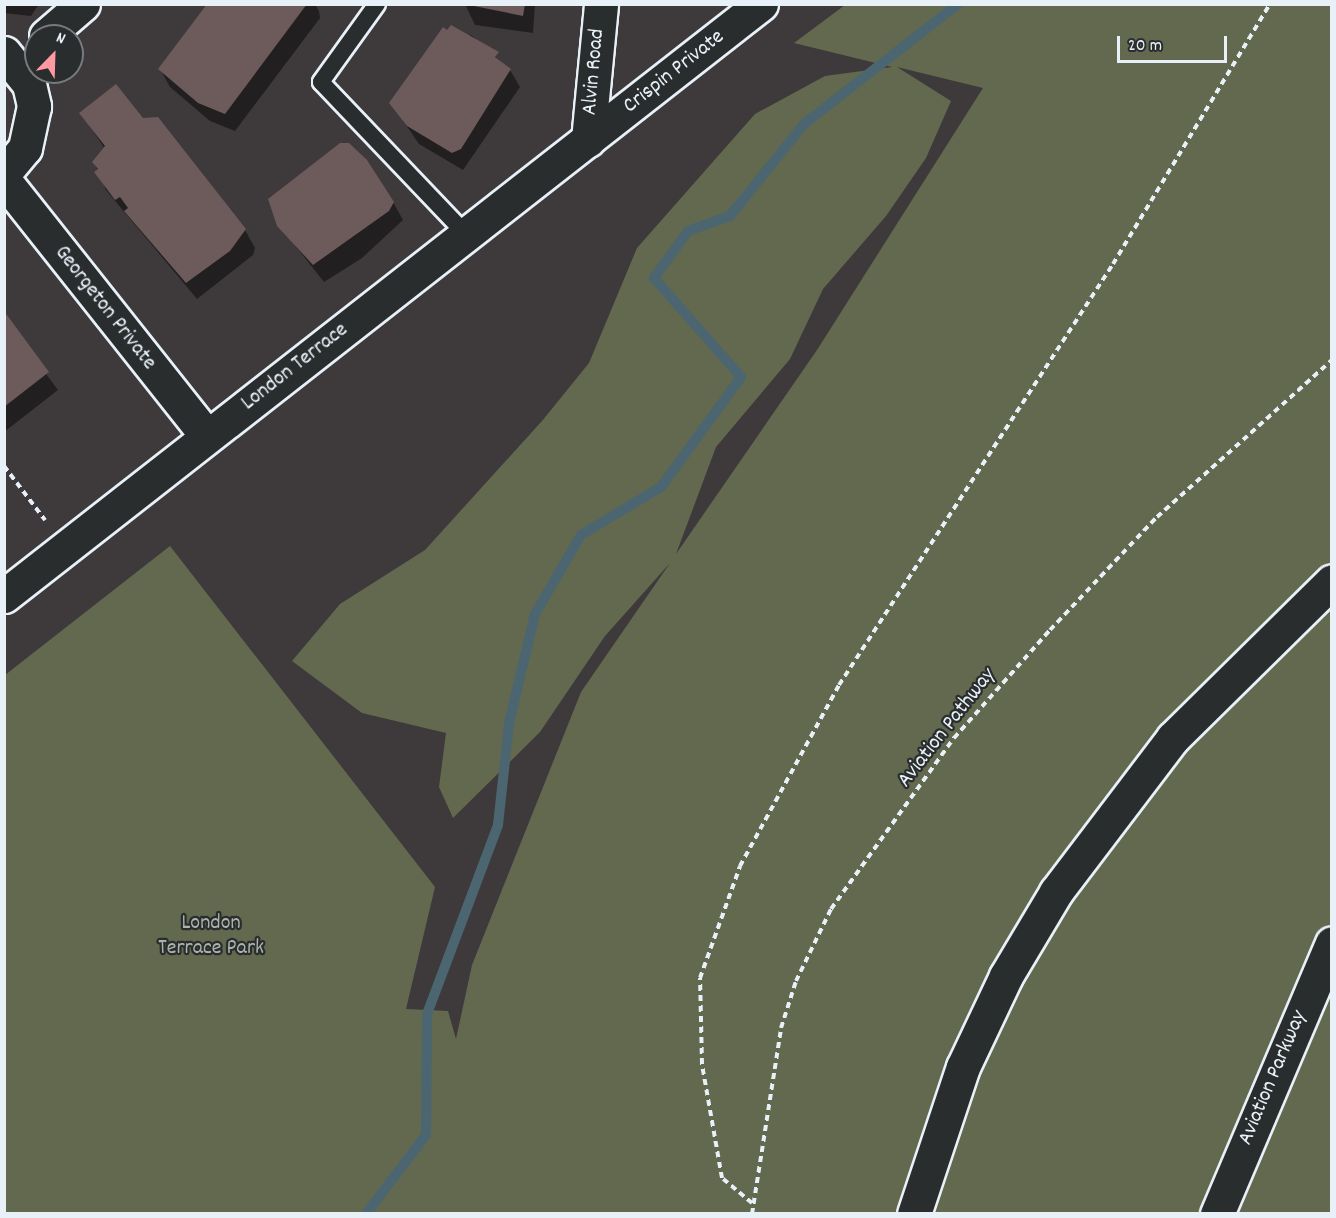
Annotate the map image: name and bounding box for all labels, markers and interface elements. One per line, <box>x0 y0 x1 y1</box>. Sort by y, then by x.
north arrow <box>24 24 84 84</box>
street label: Crispin Private <box>618 24 730 120</box>
scale bar <box>1120 24 1230 62</box>
text: N <box>52 27 69 51</box>
street label: Alvin Road <box>577 28 611 116</box>
text: 20 m <box>1128 34 1162 59</box>
street label: Georgeton Private <box>48 241 162 375</box>
street label: London Terrace <box>236 317 354 417</box>
street label: Aviation Pathway <box>892 663 1002 793</box>
park label: London Terrace Park <box>158 910 264 962</box>
street label: Aviation Parkway <box>1233 1007 1313 1149</box>

